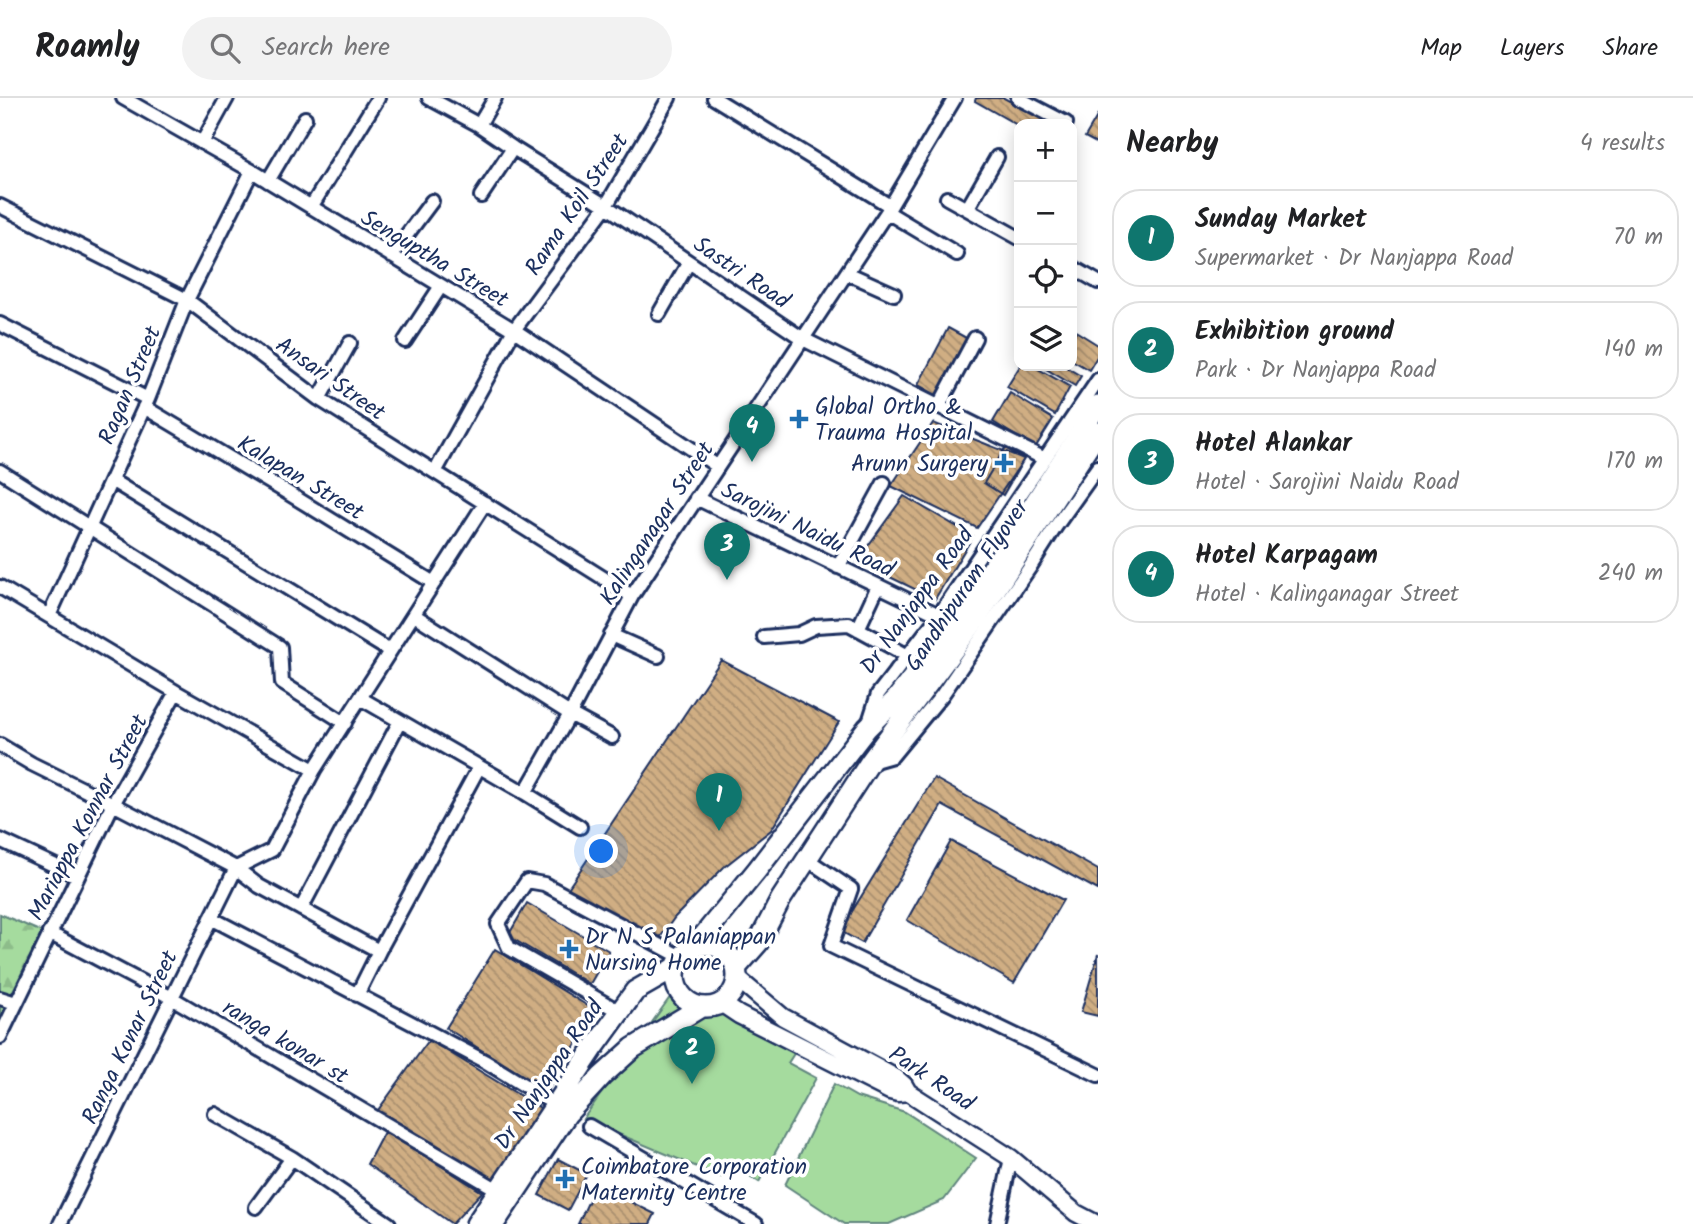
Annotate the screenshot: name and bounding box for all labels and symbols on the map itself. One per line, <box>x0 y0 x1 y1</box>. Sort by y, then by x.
street label: Rama Koil Street <box>517 126 639 284</box>
street label: Senguptha Street <box>353 201 516 319</box>
street label: Sastri Road <box>685 228 797 320</box>
street label: Ragan Street <box>90 320 172 451</box>
street label: Ansari Street <box>267 328 393 432</box>
place label: Global Ortho & Trauma Hospital <box>815 390 973 452</box>
pin: 4 <box>729 404 775 462</box>
marker: Global Ortho & Trauma Hospital <box>789 409 809 429</box>
street label: Kalapan Street <box>230 427 371 531</box>
street label: Kalinganagar Street <box>591 434 725 613</box>
place label: Arunn Surgery <box>851 447 988 483</box>
marker: Arunn Surgery <box>994 453 1014 473</box>
street label: Sarojini Naidu Road <box>714 473 900 589</box>
street label: Gandhipuram Flyover <box>897 492 1040 679</box>
street label: Dr Nanjappa Road <box>852 519 984 683</box>
pin: 3 <box>704 522 750 580</box>
street label: Mariappa Konnar Street <box>19 707 159 928</box>
pin: 1 <box>696 773 742 831</box>
your location <box>584 834 618 868</box>
place label: Dr N S Palaniappan Nursing Home <box>585 920 776 982</box>
marker: Dr N S Palaniappan Nursing Home <box>559 939 579 959</box>
street label: Ranga Konar Street <box>73 944 189 1131</box>
street label: ranga konar st <box>215 991 356 1095</box>
street label: Dr Nanjappa Road <box>486 992 614 1158</box>
pin: 2 <box>669 1026 715 1084</box>
street label: Park Road <box>881 1038 982 1122</box>
place label: Coimbatore Corporation Maternity Centre <box>581 1150 807 1212</box>
marker: Coimbatore Corporation Maternity Centre <box>555 1169 575 1189</box>

